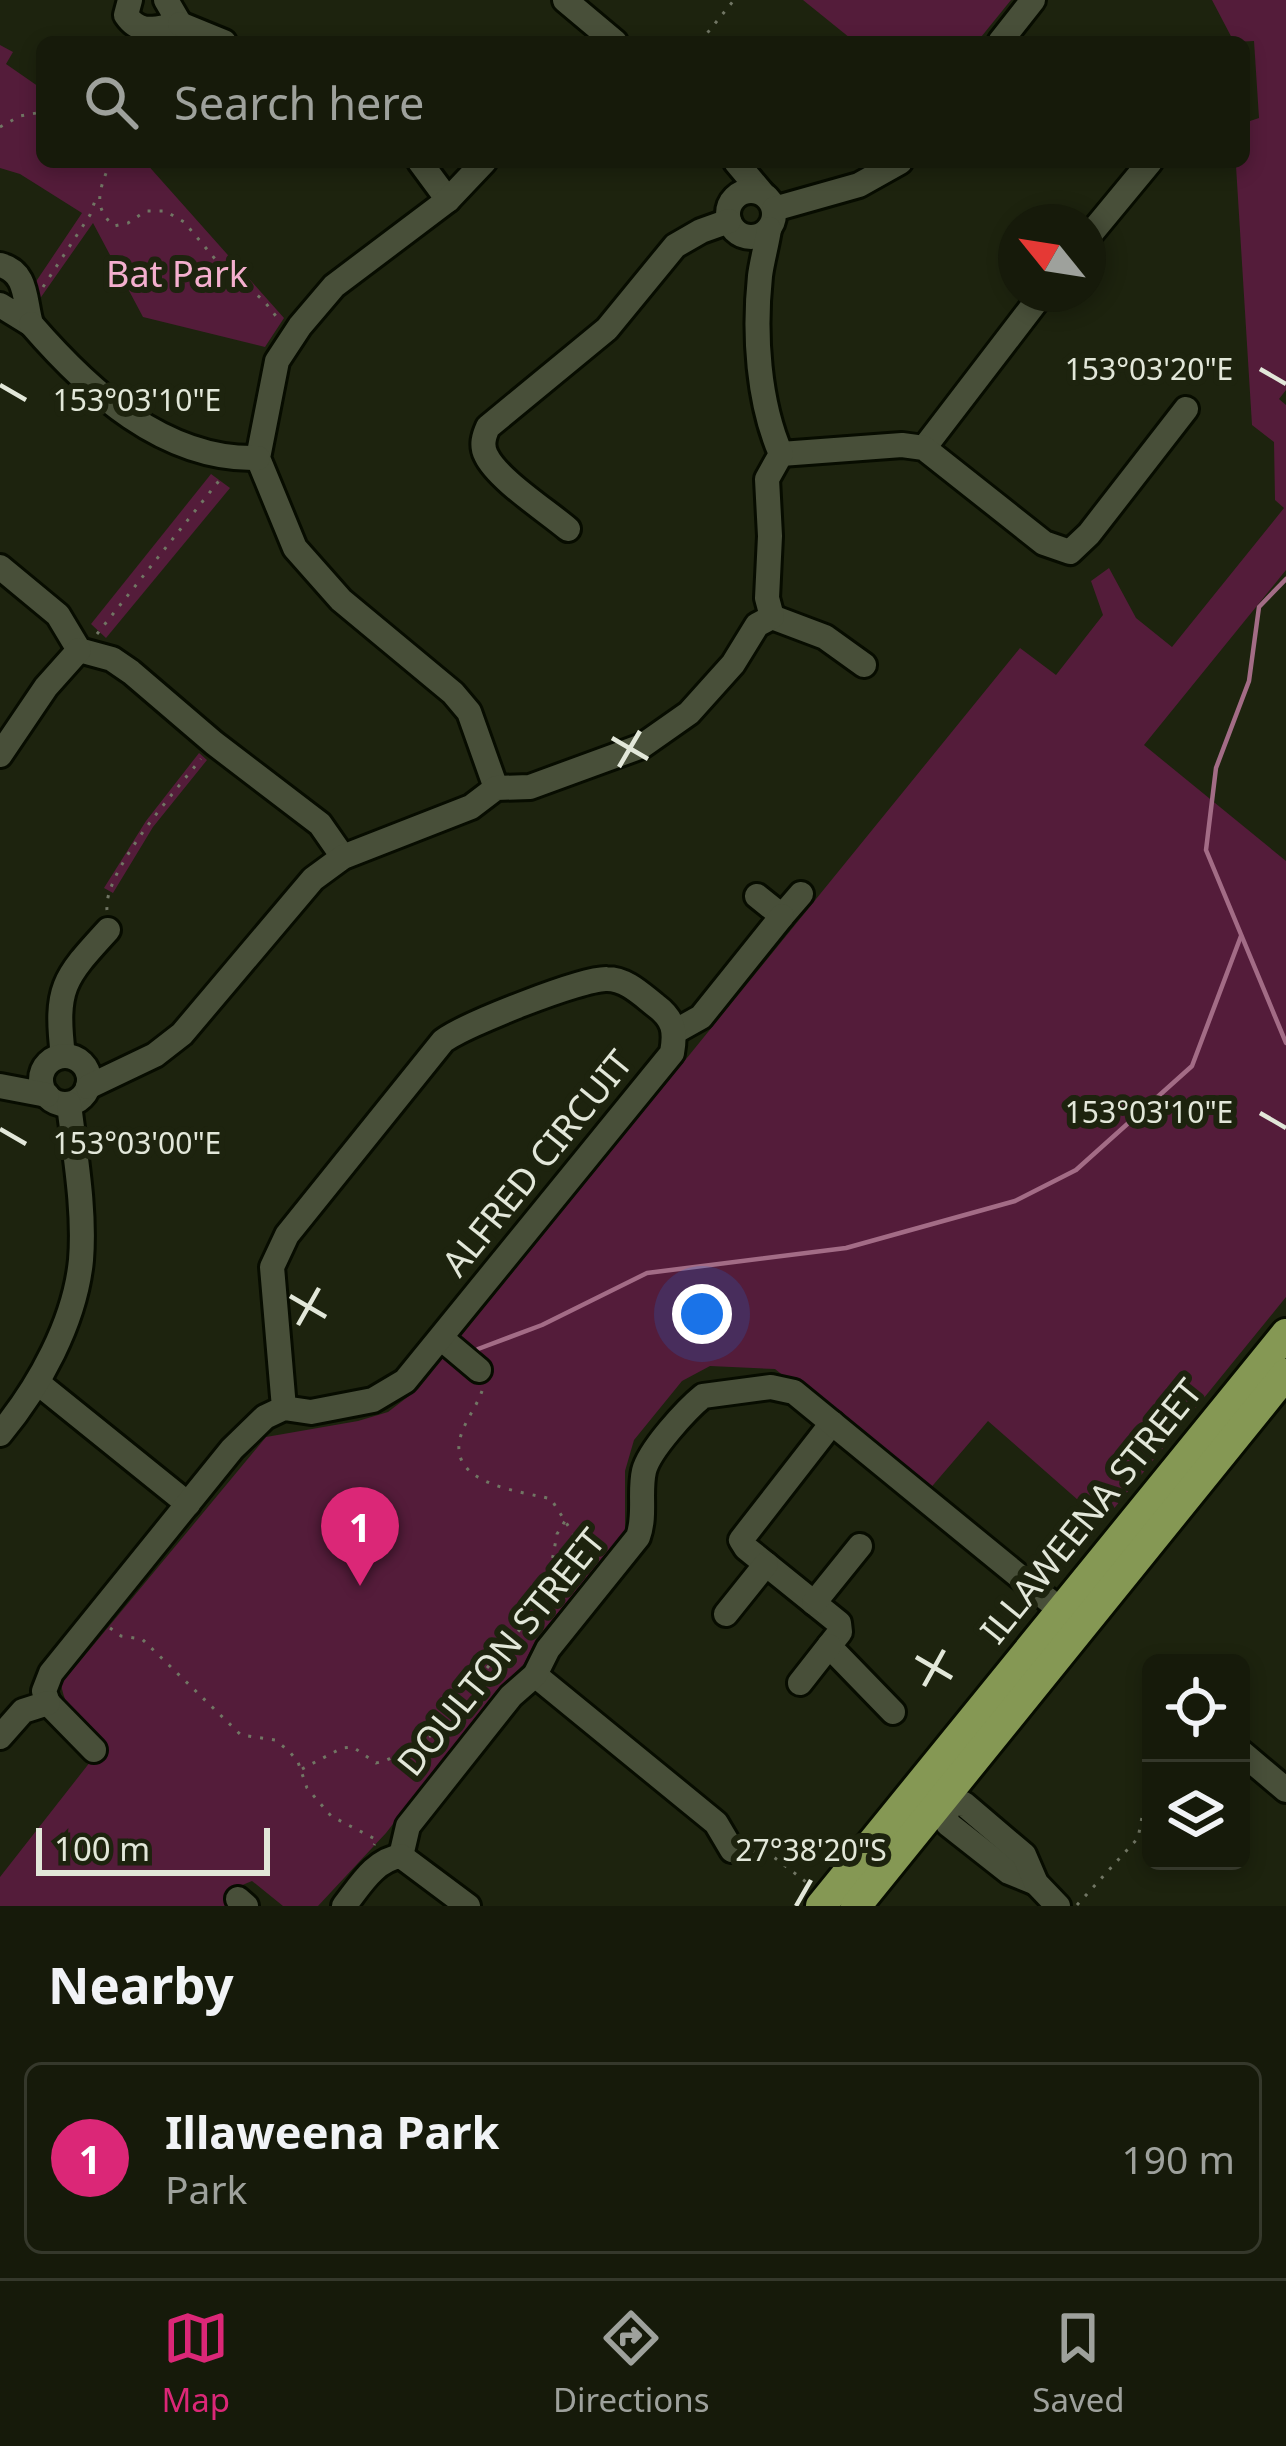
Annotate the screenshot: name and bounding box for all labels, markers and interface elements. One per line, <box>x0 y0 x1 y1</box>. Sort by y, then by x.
search box <box>36 36 1250 168</box>
icon: search <box>78 69 144 135</box>
text: Search here <box>174 72 424 133</box>
north arrow <box>998 204 1106 312</box>
park label: Bat Park <box>106 249 248 298</box>
text: 153°03'20"E <box>1065 348 1233 389</box>
text: 153°03'10"E <box>53 379 221 420</box>
street label: ALFRED CIRCUIT <box>430 1040 643 1286</box>
text: 153°03'10"E <box>1065 1091 1233 1132</box>
text: 153°03'00"E <box>53 1122 221 1163</box>
your location <box>672 1284 732 1344</box>
street label: ILLAWEENA STREET <box>969 1368 1213 1653</box>
pin: 1 <box>321 1487 399 1586</box>
street label: DOULTON STREET <box>386 1518 616 1786</box>
map controls <box>1142 1654 1250 1870</box>
button: locate <box>1142 1654 1250 1762</box>
button: layers <box>1142 1762 1250 1870</box>
scale bar <box>36 1822 270 1875</box>
text: 100 m <box>54 1826 150 1871</box>
text: 27°38'20"S <box>735 1829 887 1870</box>
text: Nearby <box>48 1949 234 2019</box>
text: Illaweena Park <box>165 2101 499 2162</box>
text: 1 <box>79 2132 101 2185</box>
text: 190 m <box>1121 2132 1235 2185</box>
text: Park <box>165 2162 247 2215</box>
tab: Map <box>161 2305 230 2422</box>
tab: Directions <box>553 2305 710 2422</box>
tab: Saved <box>1032 2305 1125 2422</box>

